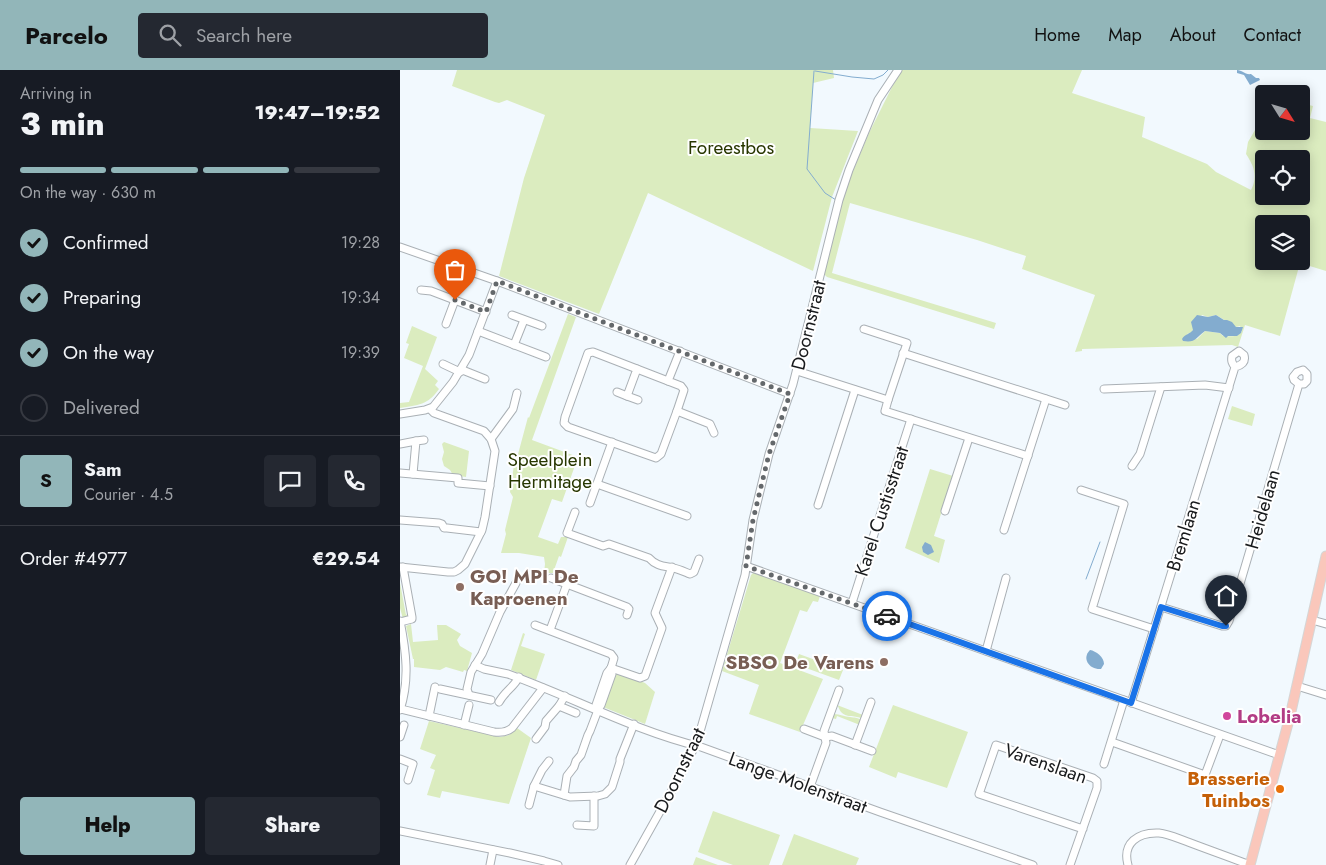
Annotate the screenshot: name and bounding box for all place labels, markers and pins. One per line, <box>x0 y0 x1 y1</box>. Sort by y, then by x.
pin <box>434 249 476 300</box>
place label: GO! MPI De Kaproenen <box>470 563 579 612</box>
pin <box>1205 575 1247 626</box>
marker: GO! MPI De Kaproenen <box>454 581 466 593</box>
place label: SBSO De Varens <box>726 649 874 676</box>
marker: SBSO De Varens <box>878 656 890 668</box>
place label: Lobelia <box>1237 703 1301 730</box>
marker: Lobelia <box>1221 710 1233 722</box>
place label: Brasserie Tuinbos <box>1187 765 1270 814</box>
marker: Brasserie Tuinbos <box>1274 783 1286 795</box>

